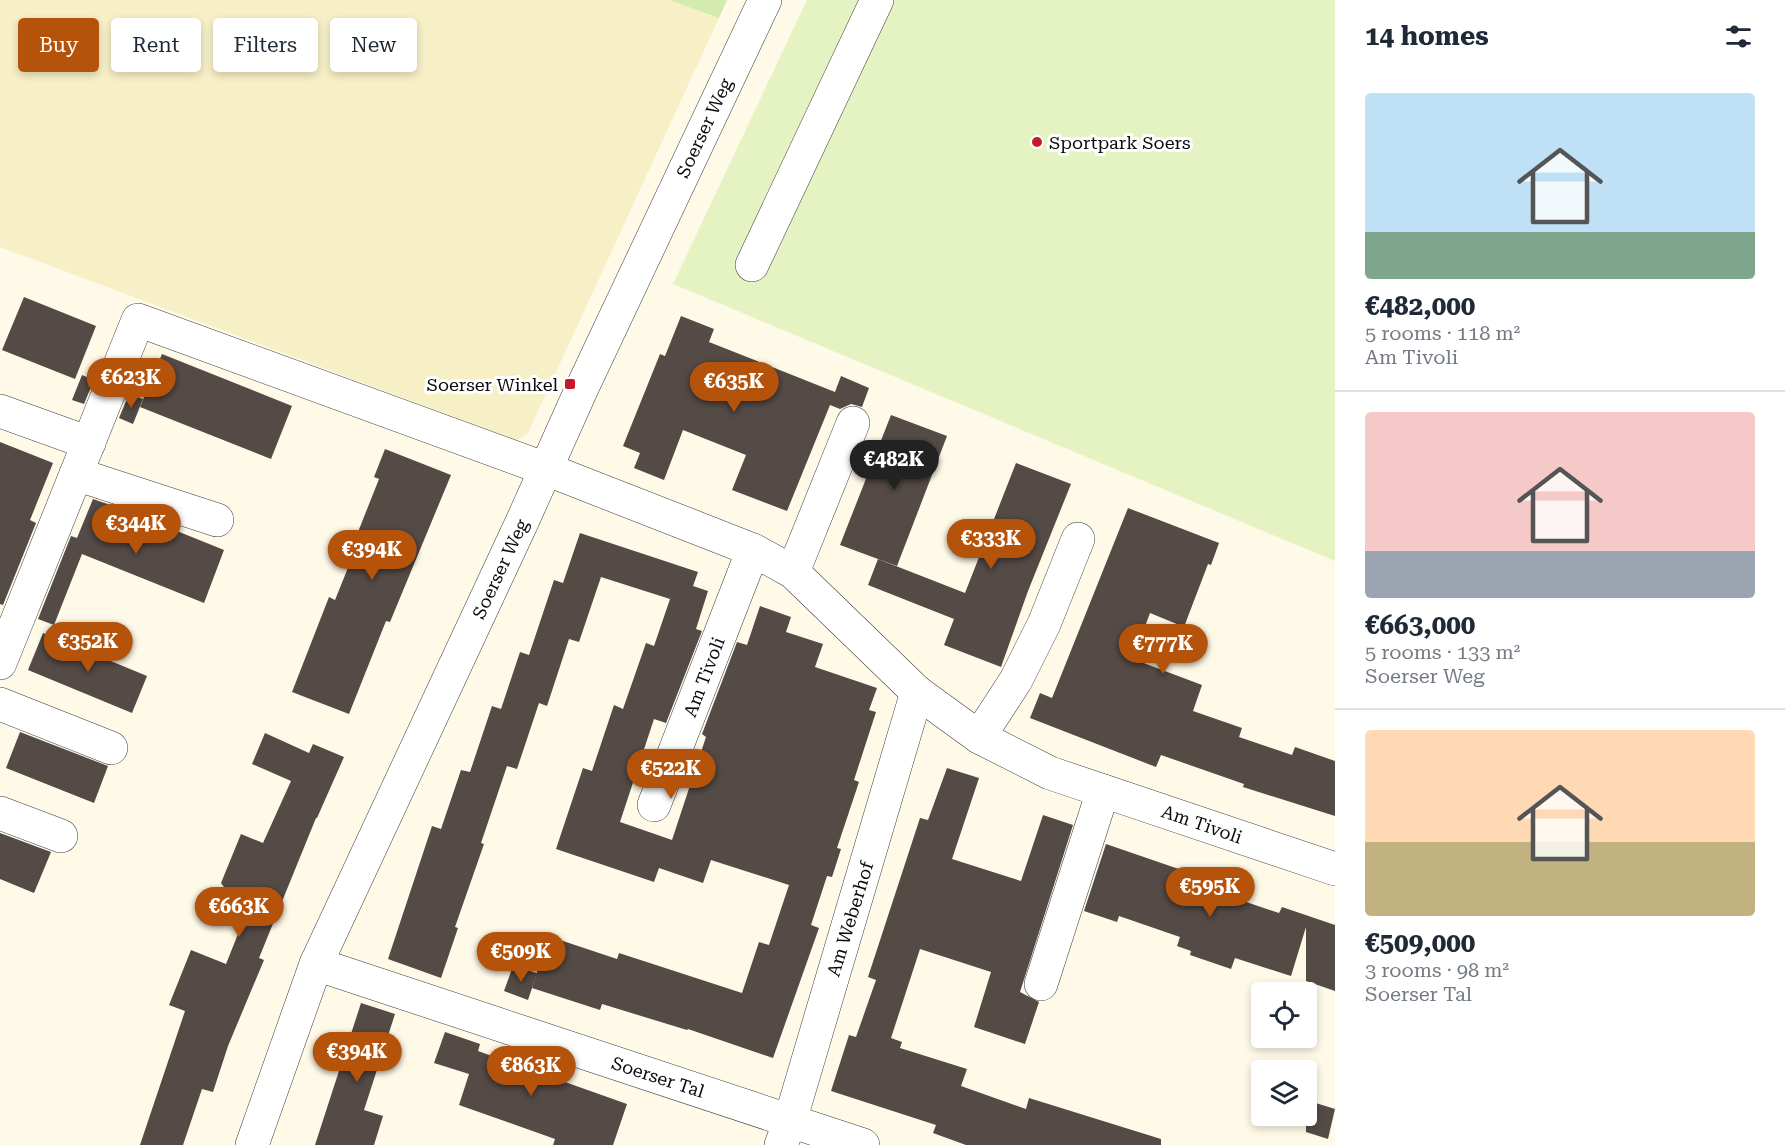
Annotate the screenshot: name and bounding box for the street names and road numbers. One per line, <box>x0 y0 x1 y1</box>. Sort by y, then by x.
street label: Soerser Weg <box>672 74 737 181</box>
street label: Soerser Weg <box>468 515 533 622</box>
street label: Am Tivoli <box>679 634 729 720</box>
street label: Am Tivoli <box>1159 800 1245 848</box>
street label: Am Weberhof <box>823 858 878 979</box>
street label: Soerser Tal <box>609 1052 707 1102</box>

